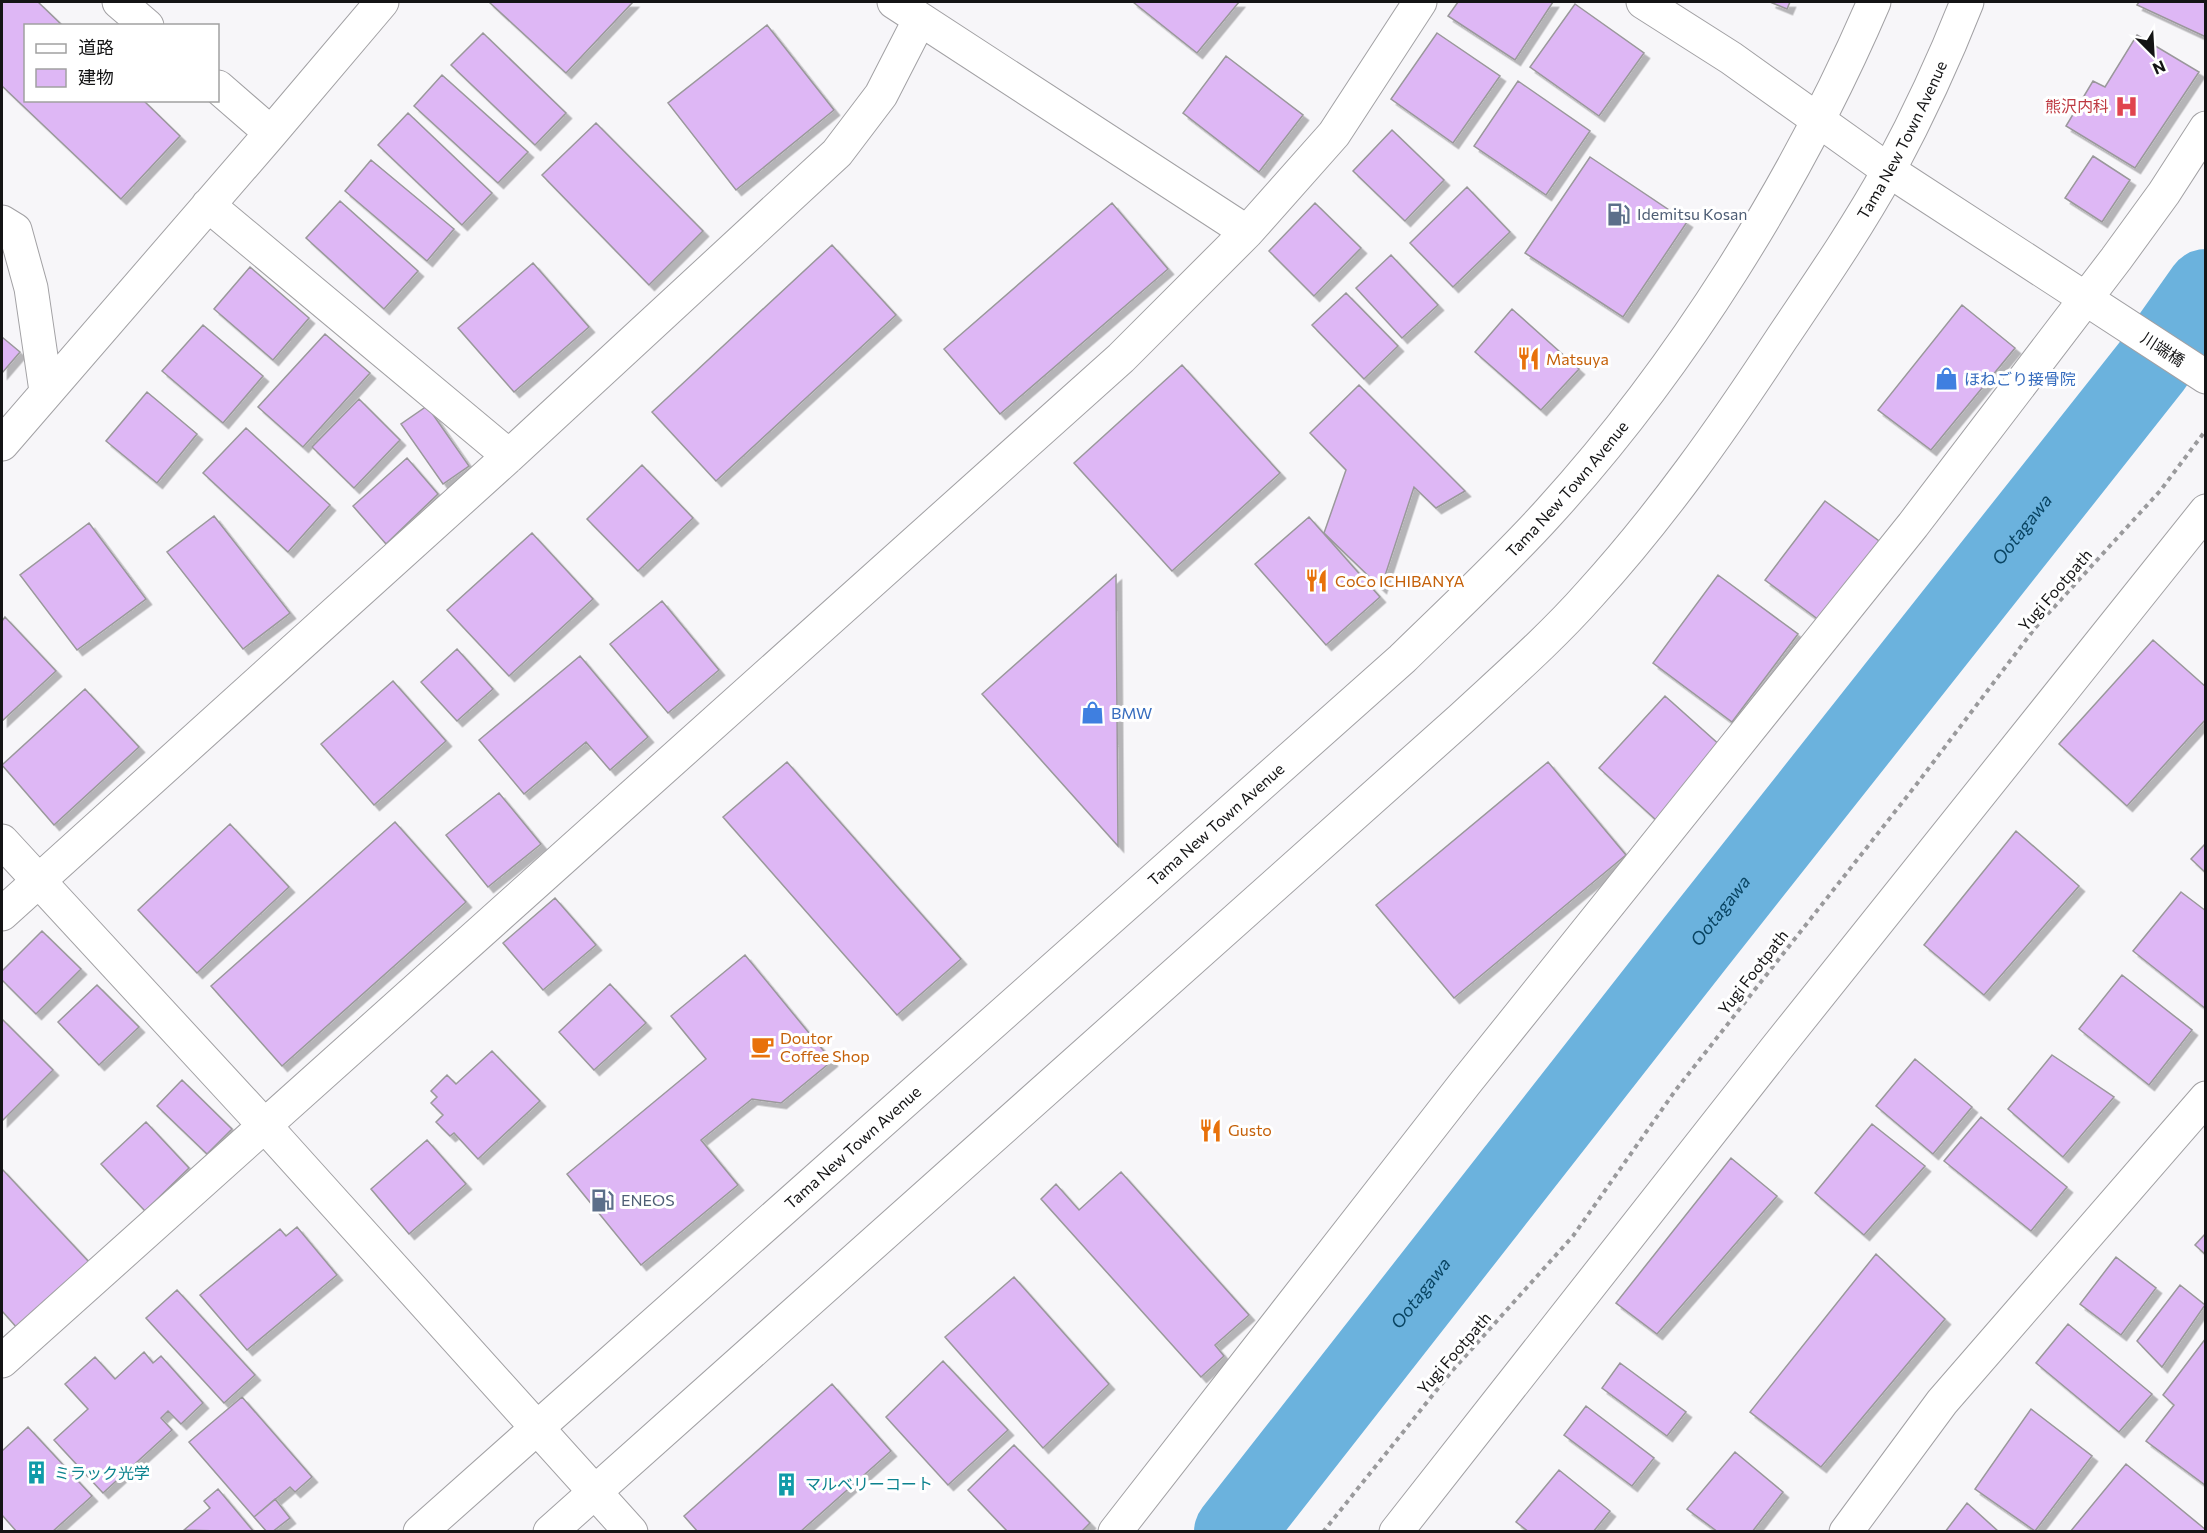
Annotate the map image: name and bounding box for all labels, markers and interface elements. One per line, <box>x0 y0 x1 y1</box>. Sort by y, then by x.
legend <box>24 24 219 102</box>
north arrow <box>2123 24 2183 84</box>
text: 道路 <box>78 36 114 58</box>
text: N <box>2150 57 2169 79</box>
street label: Tama New Town Avenue <box>1853 58 1950 222</box>
text: 建物 <box>78 66 114 88</box>
hospital icon: 熊沢内科 <box>2114 93 2140 119</box>
place label: 熊沢内科 <box>2045 96 2109 115</box>
fuel station icon: Idemitsu Kosan <box>1606 201 1632 227</box>
place label: Idemitsu Kosan <box>1637 204 1747 223</box>
street label: 川端橋 <box>2138 328 2189 370</box>
restaurant icon: Matsuya <box>1515 346 1541 372</box>
place label: Matsuya <box>1546 349 1609 368</box>
shop icon: ほねごり接骨院 <box>1933 366 1959 392</box>
place label: ほねごり接骨院 <box>1964 369 2076 388</box>
street label: Tama New Town Avenue <box>1502 417 1631 561</box>
water label: Ootagawa <box>1987 489 2056 569</box>
street label: Yugi Footpath <box>2014 545 2095 634</box>
restaurant icon: CoCo ICHIBANYA <box>1304 568 1330 594</box>
place label: CoCo ICHIBANYA <box>1335 571 1464 590</box>
shop icon: BMW <box>1080 700 1106 726</box>
place label: BMW <box>1111 703 1152 722</box>
street label: Tama New Town Avenue <box>1144 759 1288 889</box>
water label: Ootagawa <box>1685 870 1755 950</box>
street label: Yugi Footpath <box>1714 926 1792 1018</box>
place label: Doutor Coffee Shop <box>780 1028 870 1065</box>
cafe icon: Doutor Coffee Shop <box>749 1034 775 1060</box>
street label: Tama New Town Avenue <box>780 1081 924 1212</box>
restaurant icon: Gusto <box>1197 1117 1223 1143</box>
place label: Gusto <box>1228 1120 1272 1139</box>
fuel station icon: ENEOS <box>590 1187 616 1213</box>
place label: ENEOS <box>621 1190 675 1209</box>
water label: Ootagawa <box>1385 1253 1455 1333</box>
street label: Yugi Footpath <box>1413 1308 1494 1397</box>
building icon: ミラック光学 <box>23 1460 49 1486</box>
place label: ミラック光学 <box>54 1463 150 1482</box>
building icon: マルベリーコート <box>774 1471 800 1497</box>
place label: マルベリーコート <box>805 1474 933 1493</box>

